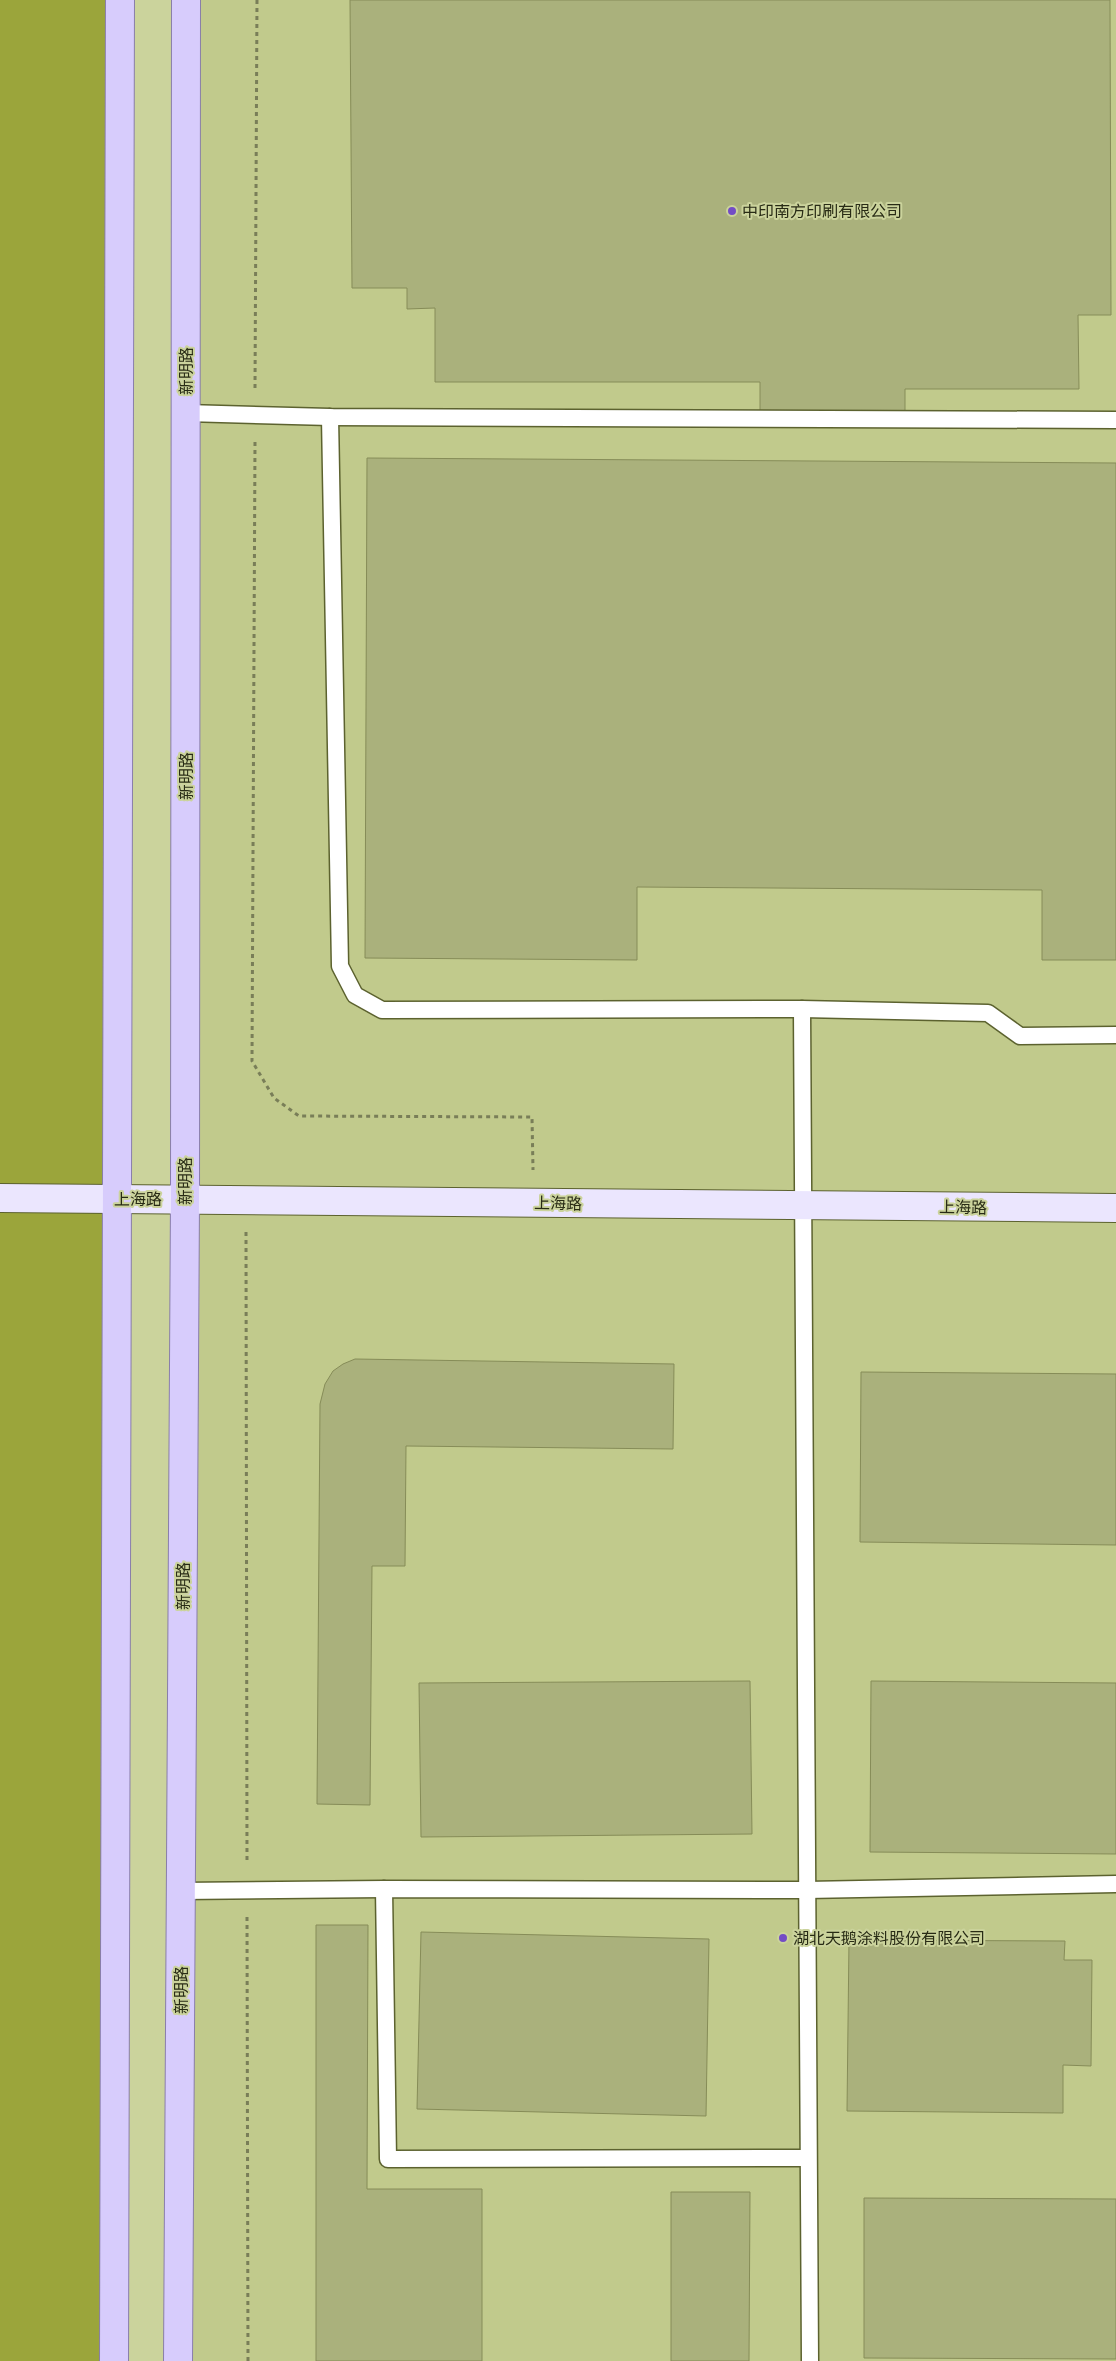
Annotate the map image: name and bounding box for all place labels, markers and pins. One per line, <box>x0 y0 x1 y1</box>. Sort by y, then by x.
place label: 中印南方印刷有限公司 <box>742 202 902 221</box>
marker: 中印南方印刷有限公司 <box>726 205 738 217</box>
place label: 湖北天鹅涂料股份有限公司 <box>793 1929 985 1948</box>
marker: 湖北天鹅涂料股份有限公司 <box>777 1932 789 1944</box>

